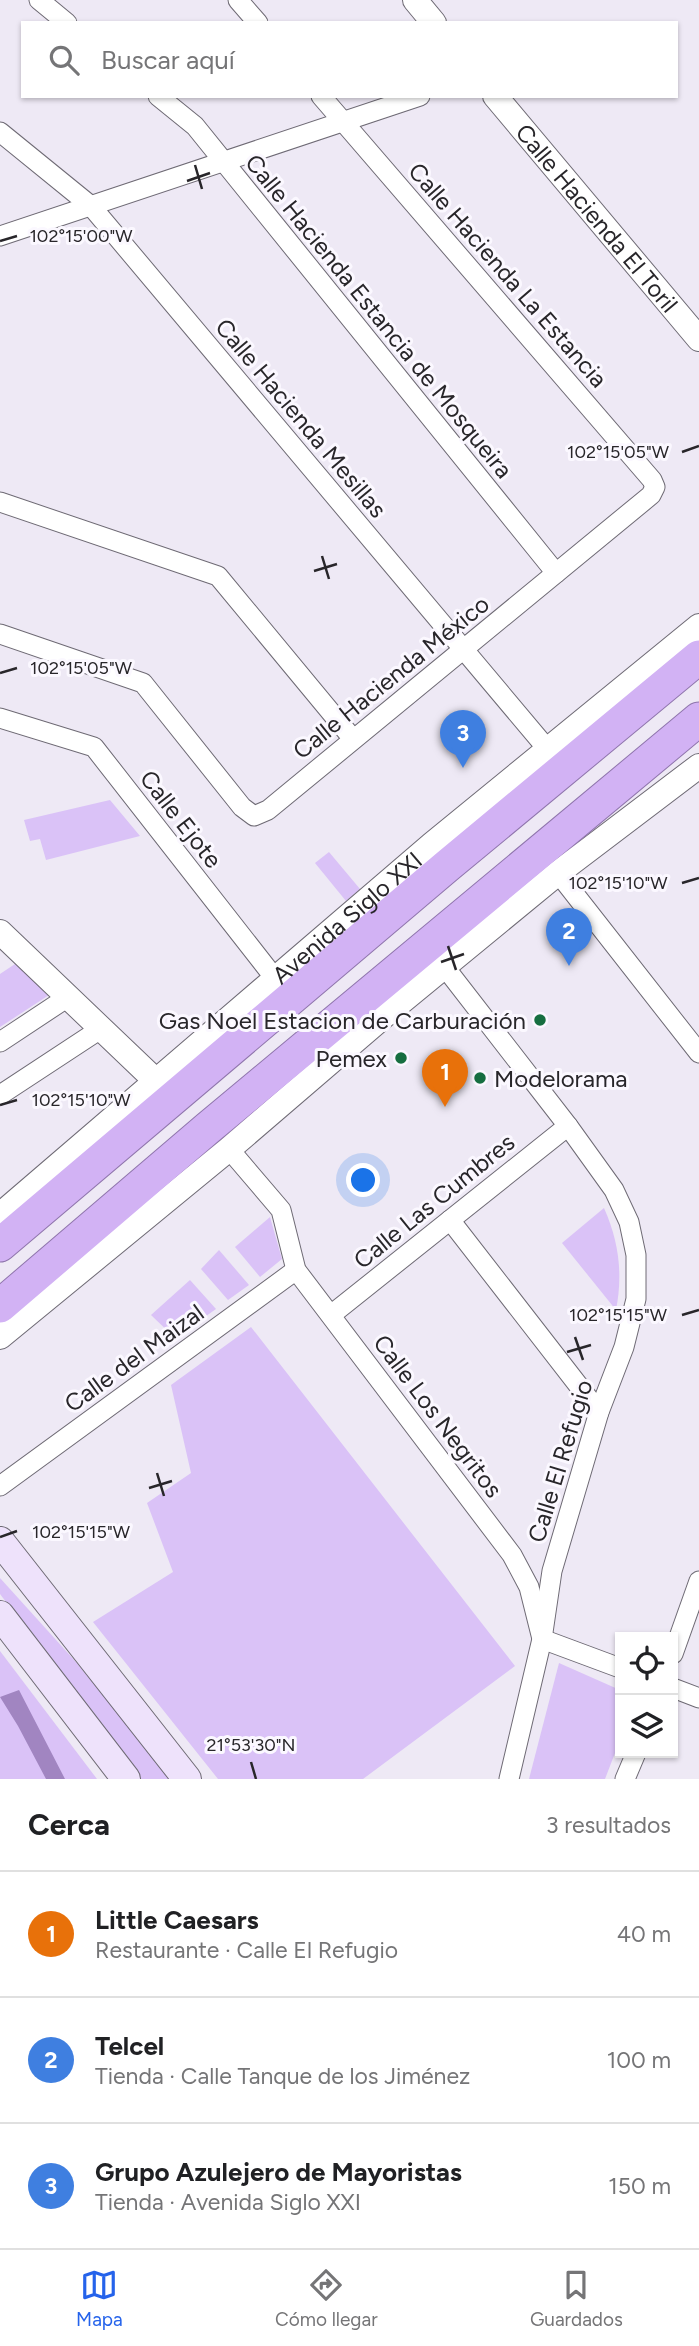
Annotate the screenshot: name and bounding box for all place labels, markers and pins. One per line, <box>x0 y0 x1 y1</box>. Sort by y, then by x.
pin: 3 <box>440 710 486 768</box>
pin: 2 <box>546 908 592 966</box>
place label: Gas Noel Estacion de Carburación <box>159 1006 526 1035</box>
marker: Gas Noel Estacion de Carburación <box>532 1012 548 1028</box>
place label: Pemex <box>315 1044 388 1073</box>
pin: 1 <box>422 1049 468 1107</box>
marker: Pemex <box>393 1050 409 1066</box>
place label: Modelorama <box>494 1064 628 1093</box>
marker: Modelorama <box>472 1070 488 1086</box>

